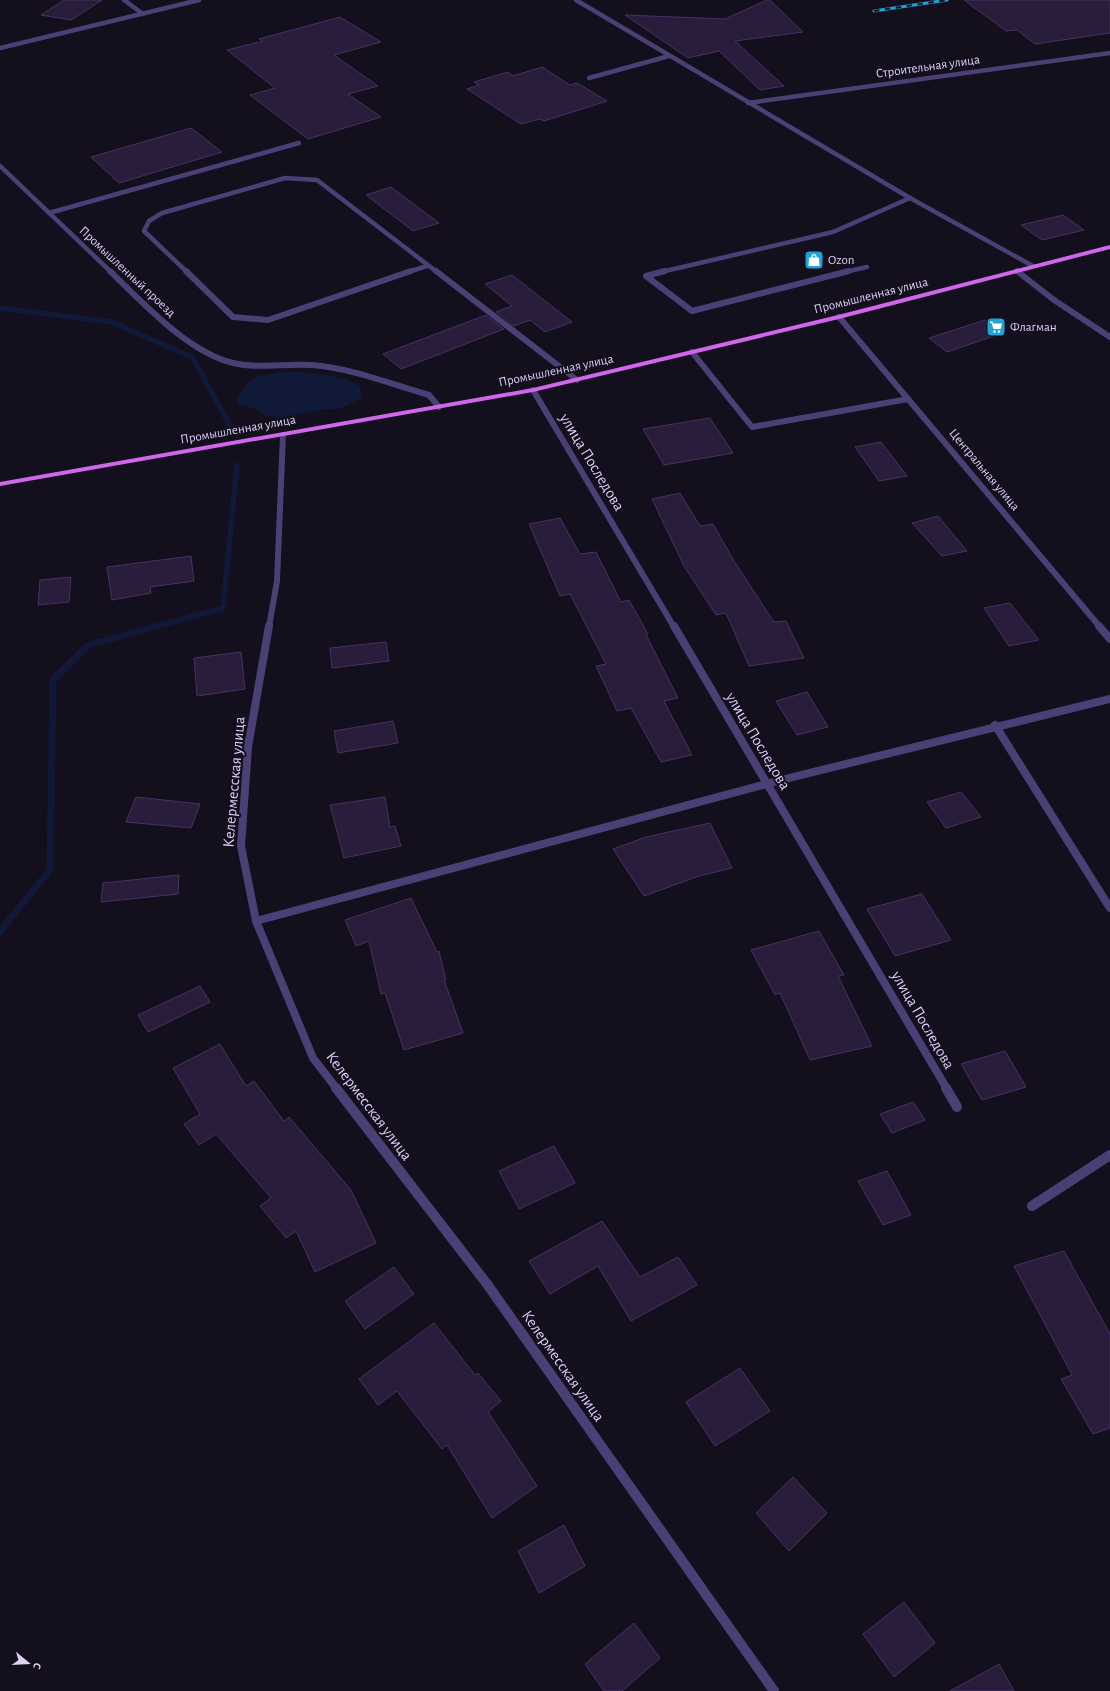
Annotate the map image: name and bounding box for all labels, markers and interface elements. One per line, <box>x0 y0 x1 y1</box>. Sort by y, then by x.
street label: Строительная улица <box>875 53 981 81</box>
street label: Промышленный проезд <box>76 224 178 320</box>
shop icon: Ozon <box>803 249 825 271</box>
place label: Ozon <box>828 254 854 267</box>
street label: Промышленная улица <box>813 276 929 316</box>
supermarket icon: Флагман <box>985 316 1007 338</box>
place label: Флагман <box>1010 321 1057 334</box>
street label: Промышленная улица <box>497 352 615 390</box>
street label: улица Последова <box>555 410 627 514</box>
street label: Промышленная улица <box>179 413 297 447</box>
street label: Центральная улица <box>946 427 1022 513</box>
street label: улица Последова <box>721 689 793 793</box>
street label: Келермесская улица <box>220 716 249 848</box>
street label: улица Последова <box>887 967 958 1072</box>
street label: Келермесская улица <box>322 1049 415 1164</box>
street label: Келермесская улица <box>518 1308 607 1425</box>
north arrow <box>8 1643 48 1683</box>
text: С <box>31 1661 43 1671</box>

